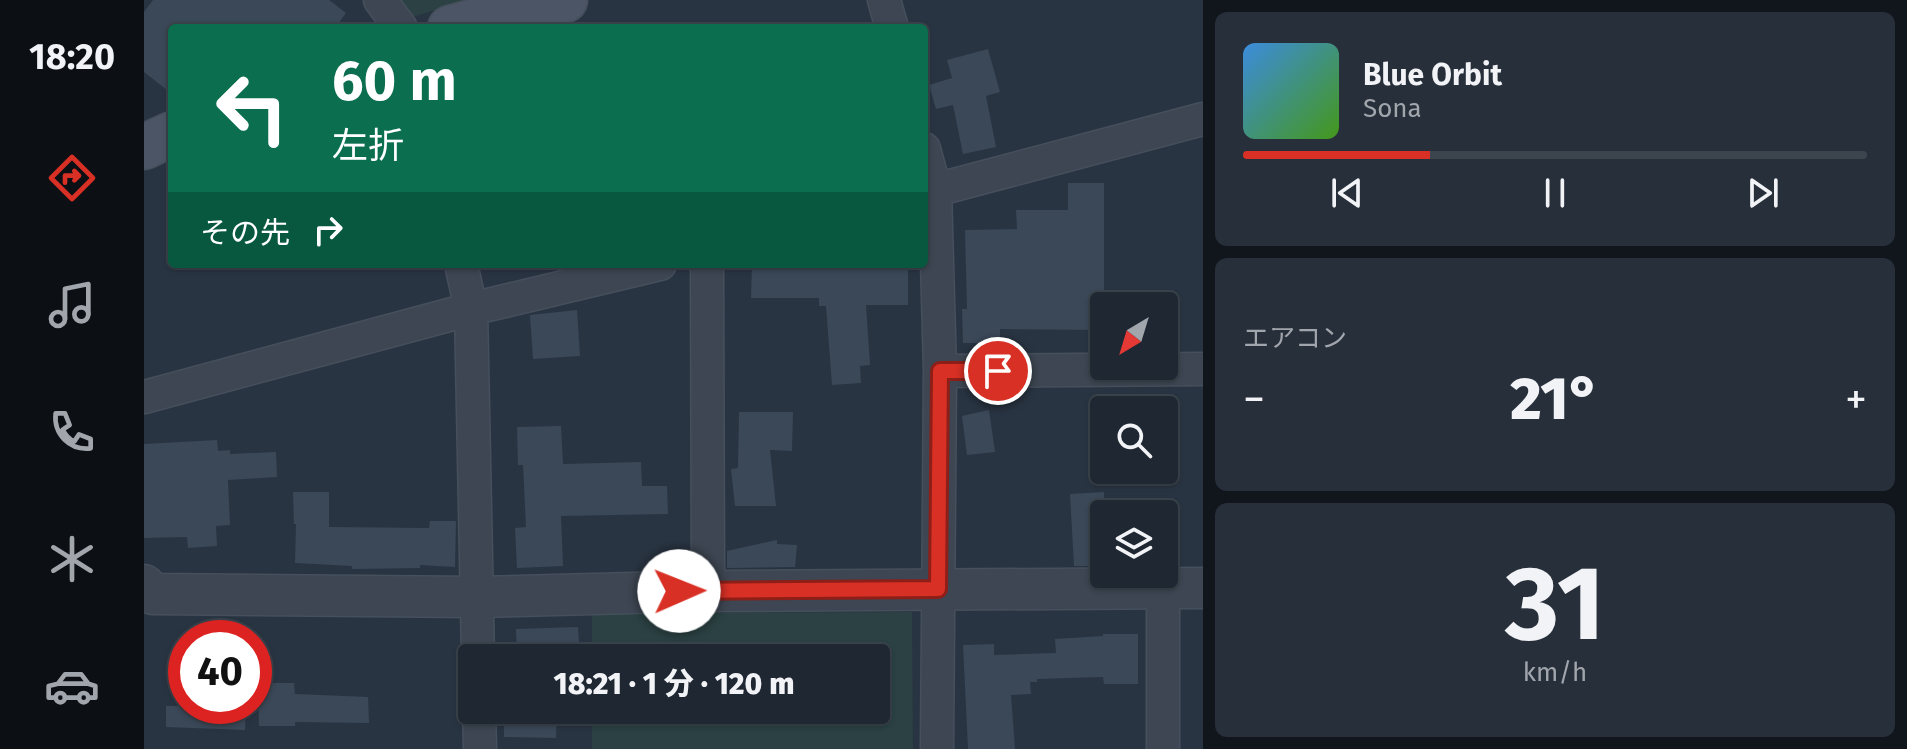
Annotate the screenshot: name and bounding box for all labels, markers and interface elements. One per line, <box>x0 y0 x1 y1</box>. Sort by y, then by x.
text: 18:20 <box>29 35 115 79</box>
text: 60 m <box>332 48 457 115</box>
icon: left <box>200 56 304 160</box>
text: Blue Orbit <box>1363 57 1502 93</box>
text: Sona <box>1363 93 1422 124</box>
text: 左折 <box>332 124 404 168</box>
icon: directions <box>44 150 100 206</box>
icon: previous <box>1325 171 1369 215</box>
icon: pause <box>1533 171 1577 215</box>
icon: next <box>1741 171 1785 215</box>
icon: right <box>306 208 350 252</box>
text: その先 <box>200 215 290 251</box>
icon: music <box>44 277 100 333</box>
north arrow <box>1090 292 1178 380</box>
map controls <box>1090 292 1178 588</box>
text: エアコン <box>1243 323 1347 354</box>
pin <box>964 337 1032 405</box>
icon: arrive <box>976 349 1020 393</box>
text: 21° <box>1510 363 1600 435</box>
text: − <box>1243 373 1265 426</box>
text: + <box>1845 373 1867 426</box>
button: search <box>1090 396 1178 484</box>
icon: phone <box>44 404 100 460</box>
button: layers <box>1090 500 1178 588</box>
icon: climate <box>44 531 100 587</box>
text: 31 <box>1505 542 1605 667</box>
position arrow <box>637 549 721 633</box>
speed limit sign: 40 <box>168 620 272 724</box>
text: km/h <box>1523 657 1587 688</box>
icon: car <box>44 658 100 714</box>
text: 18:21 · 1 分 · 120 m <box>554 666 794 702</box>

